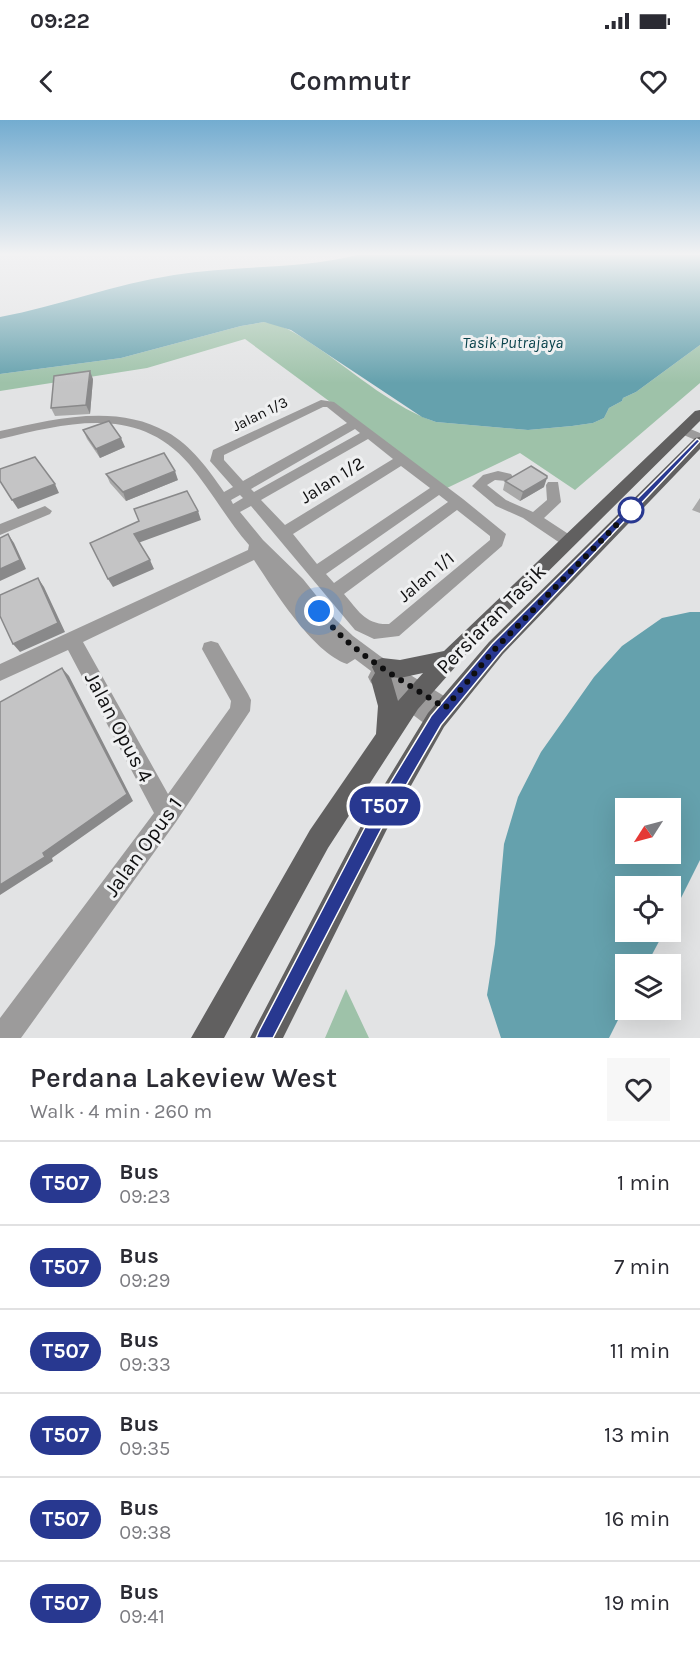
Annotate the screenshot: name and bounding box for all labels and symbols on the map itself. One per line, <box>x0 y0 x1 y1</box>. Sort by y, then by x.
water label: Tasik Putrajaya <box>463 333 563 352</box>
street label: Jalan 1/3 <box>229 393 291 435</box>
street label: Jalan 1/2 <box>296 452 368 508</box>
unlabelled marker <box>618 497 644 523</box>
street label: Jalan 1/1 <box>393 547 459 607</box>
street label: Persiaran Tasik <box>431 559 551 679</box>
your location <box>304 596 334 626</box>
street label: Jalan Opus 4 <box>80 668 158 786</box>
line badge: T507 <box>343 786 427 826</box>
street label: Jalan Opus 1 <box>99 793 187 901</box>
north arrow <box>615 798 681 864</box>

